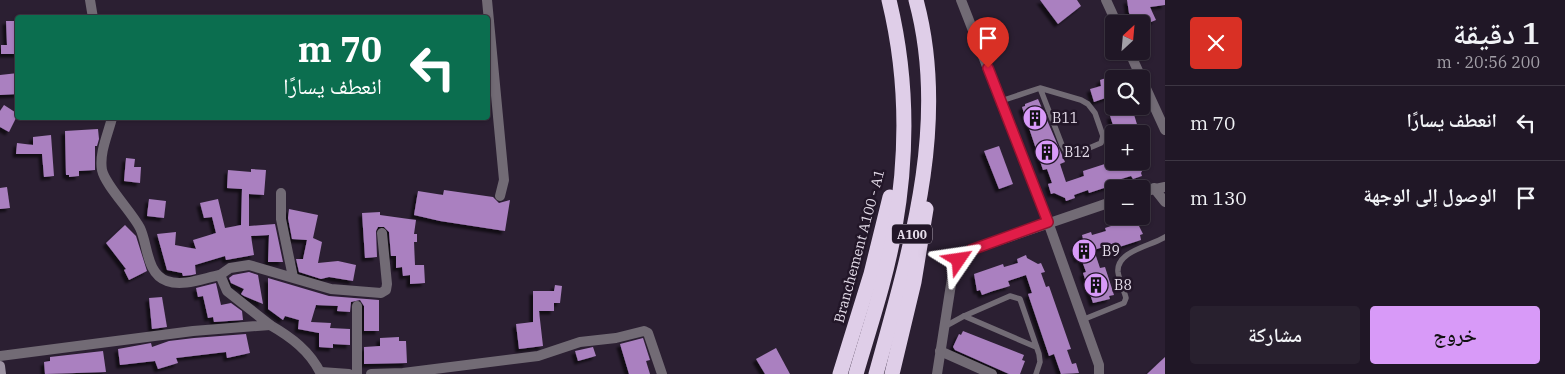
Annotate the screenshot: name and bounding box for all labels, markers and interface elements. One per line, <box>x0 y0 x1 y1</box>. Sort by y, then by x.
text: 1 دقيقة <box>1453 13 1540 52</box>
north arrow <box>1105 15 1150 60</box>
map controls <box>1105 15 1150 225</box>
pin <box>967 17 1009 68</box>
button: close <box>1190 17 1242 69</box>
icon: arrive <box>974 24 1002 52</box>
text: 70 m <box>298 26 382 72</box>
icon: left <box>400 35 465 100</box>
text: 200 m · 20:56 <box>1437 52 1540 72</box>
button: search <box>1105 70 1150 115</box>
text: انعطف يسارًا <box>283 71 382 100</box>
building icon: B11 <box>1022 105 1048 131</box>
text: انعطف يسارًا <box>1406 108 1497 132</box>
place label: B11 <box>1052 109 1078 127</box>
icon: left <box>1512 109 1540 137</box>
text: 70 m <box>1190 111 1235 135</box>
button: + <box>1105 125 1150 170</box>
building icon: B12 <box>1034 139 1060 165</box>
place label: B12 <box>1064 143 1090 161</box>
street label: Branchement A100 - A1 <box>830 167 888 325</box>
button: − <box>1105 180 1150 225</box>
text: الوصول إلى الوجهة <box>1363 183 1497 207</box>
icon: arrive <box>1512 184 1540 212</box>
text: 130 m <box>1190 186 1247 210</box>
road number: A100 <box>892 224 932 243</box>
position arrow <box>932 233 984 285</box>
building icon: B9 <box>1071 238 1097 264</box>
place label: B9 <box>1102 242 1120 260</box>
building icon: B8 <box>1083 272 1109 298</box>
place label: B8 <box>1114 276 1132 294</box>
button: مشاركة <box>1190 306 1360 364</box>
button: خروج <box>1370 306 1540 364</box>

